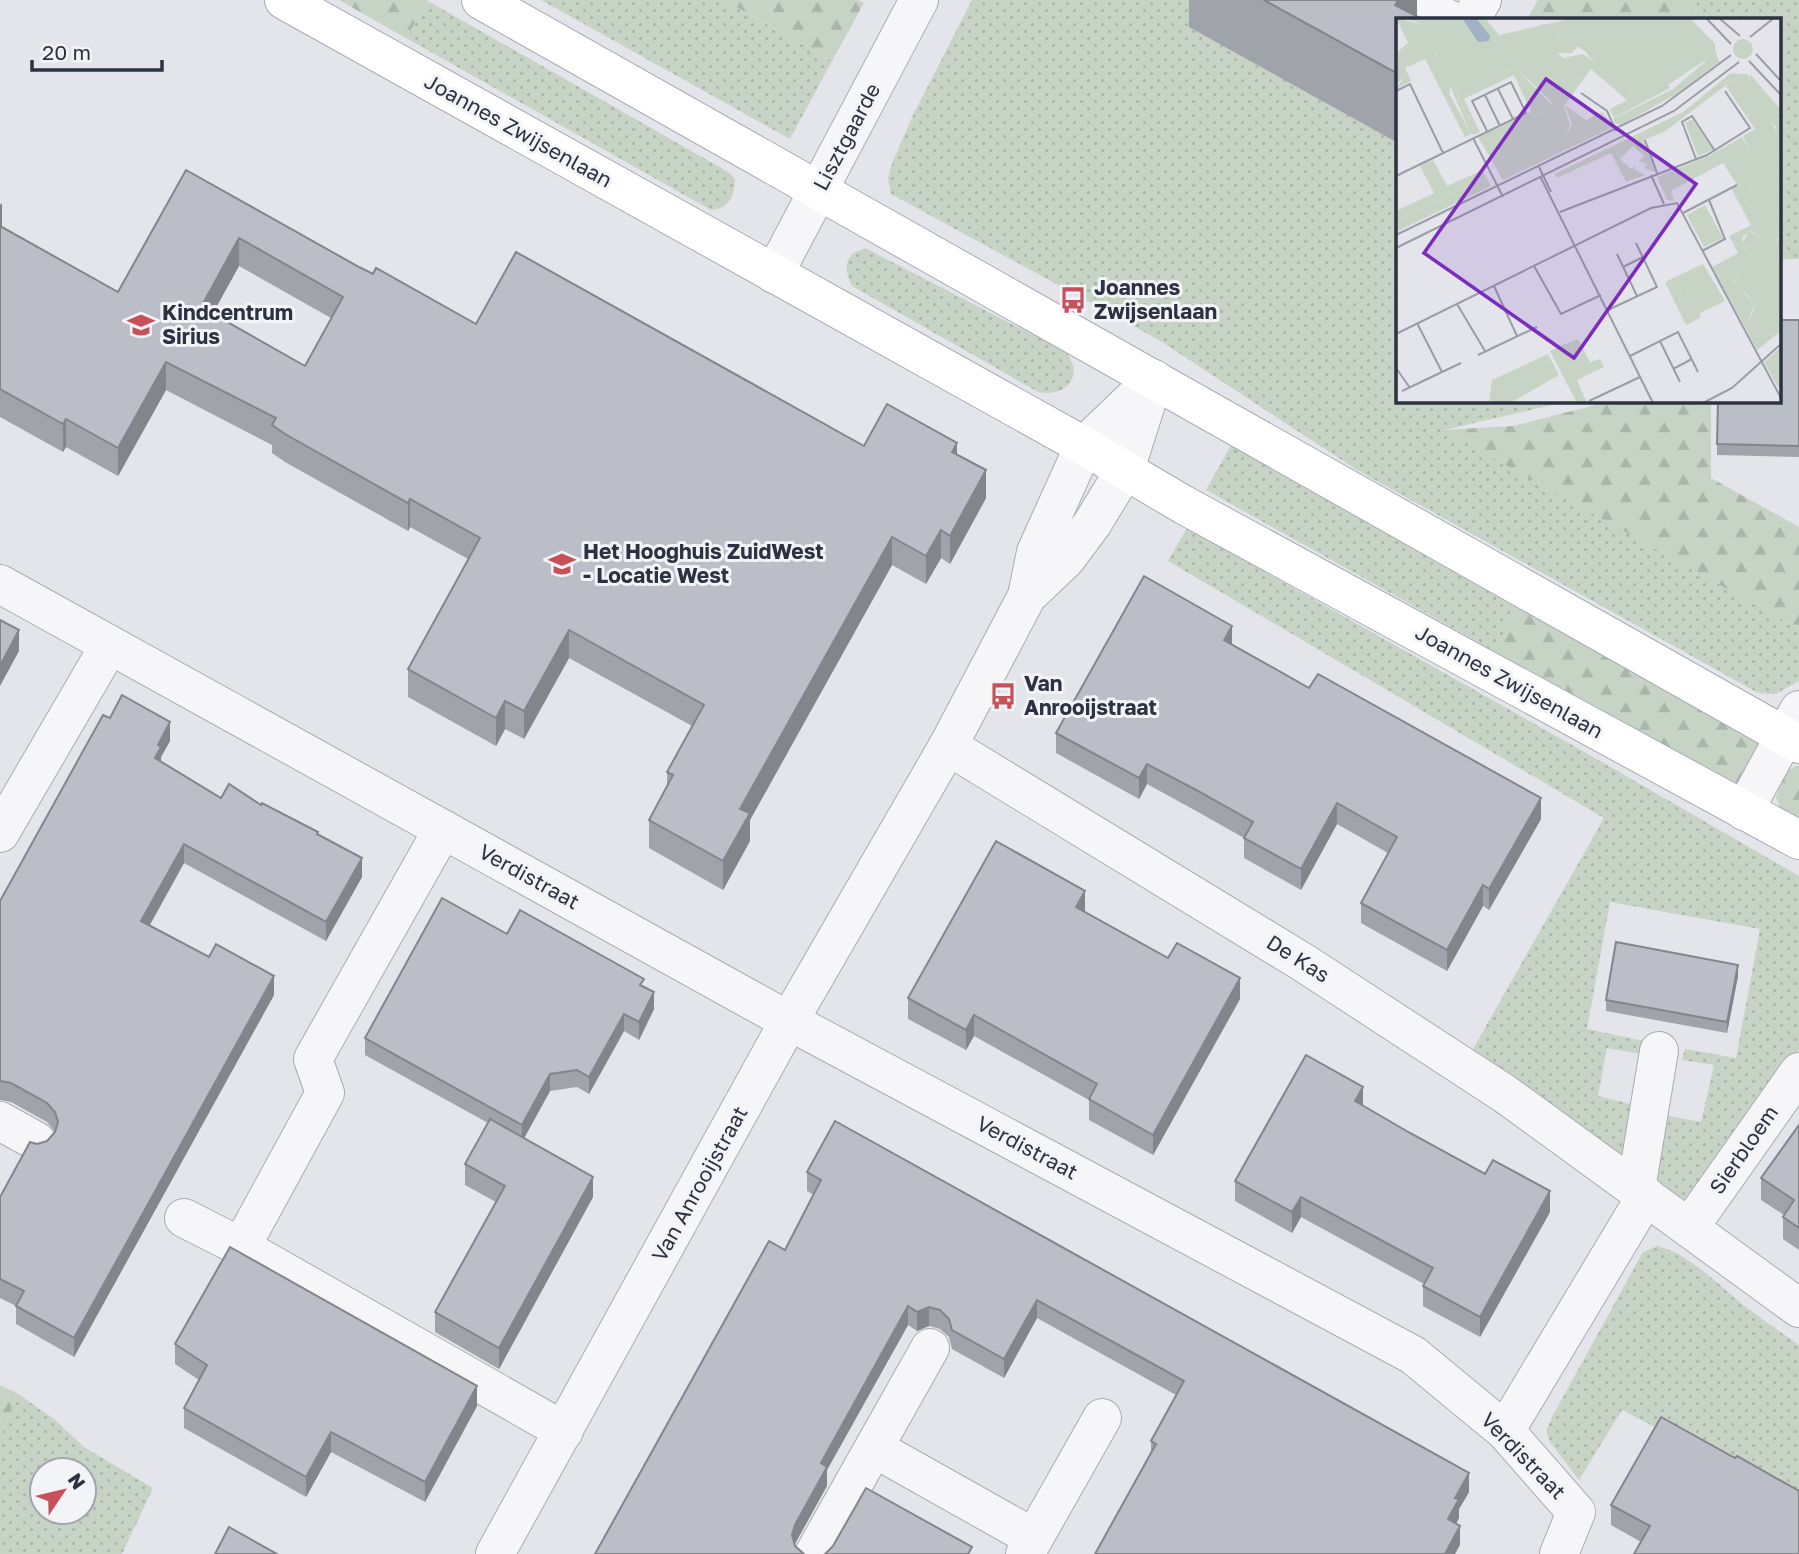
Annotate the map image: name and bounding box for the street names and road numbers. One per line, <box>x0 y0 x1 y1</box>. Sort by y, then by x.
street label: Joannes Zwijsenlaan <box>420 68 617 193</box>
street label: Lisztgaarde <box>807 78 885 195</box>
street label: Joannes Zwijsenlaan <box>1411 619 1608 744</box>
street label: Verdistraat <box>475 838 584 914</box>
street label: De Kas <box>1262 929 1335 988</box>
street label: Sierbloem <box>1703 1100 1783 1199</box>
street label: Van Anrooijstraat <box>646 1101 753 1266</box>
street label: Verdistraat <box>972 1110 1083 1185</box>
street label: Verdistraat <box>1476 1406 1572 1504</box>

